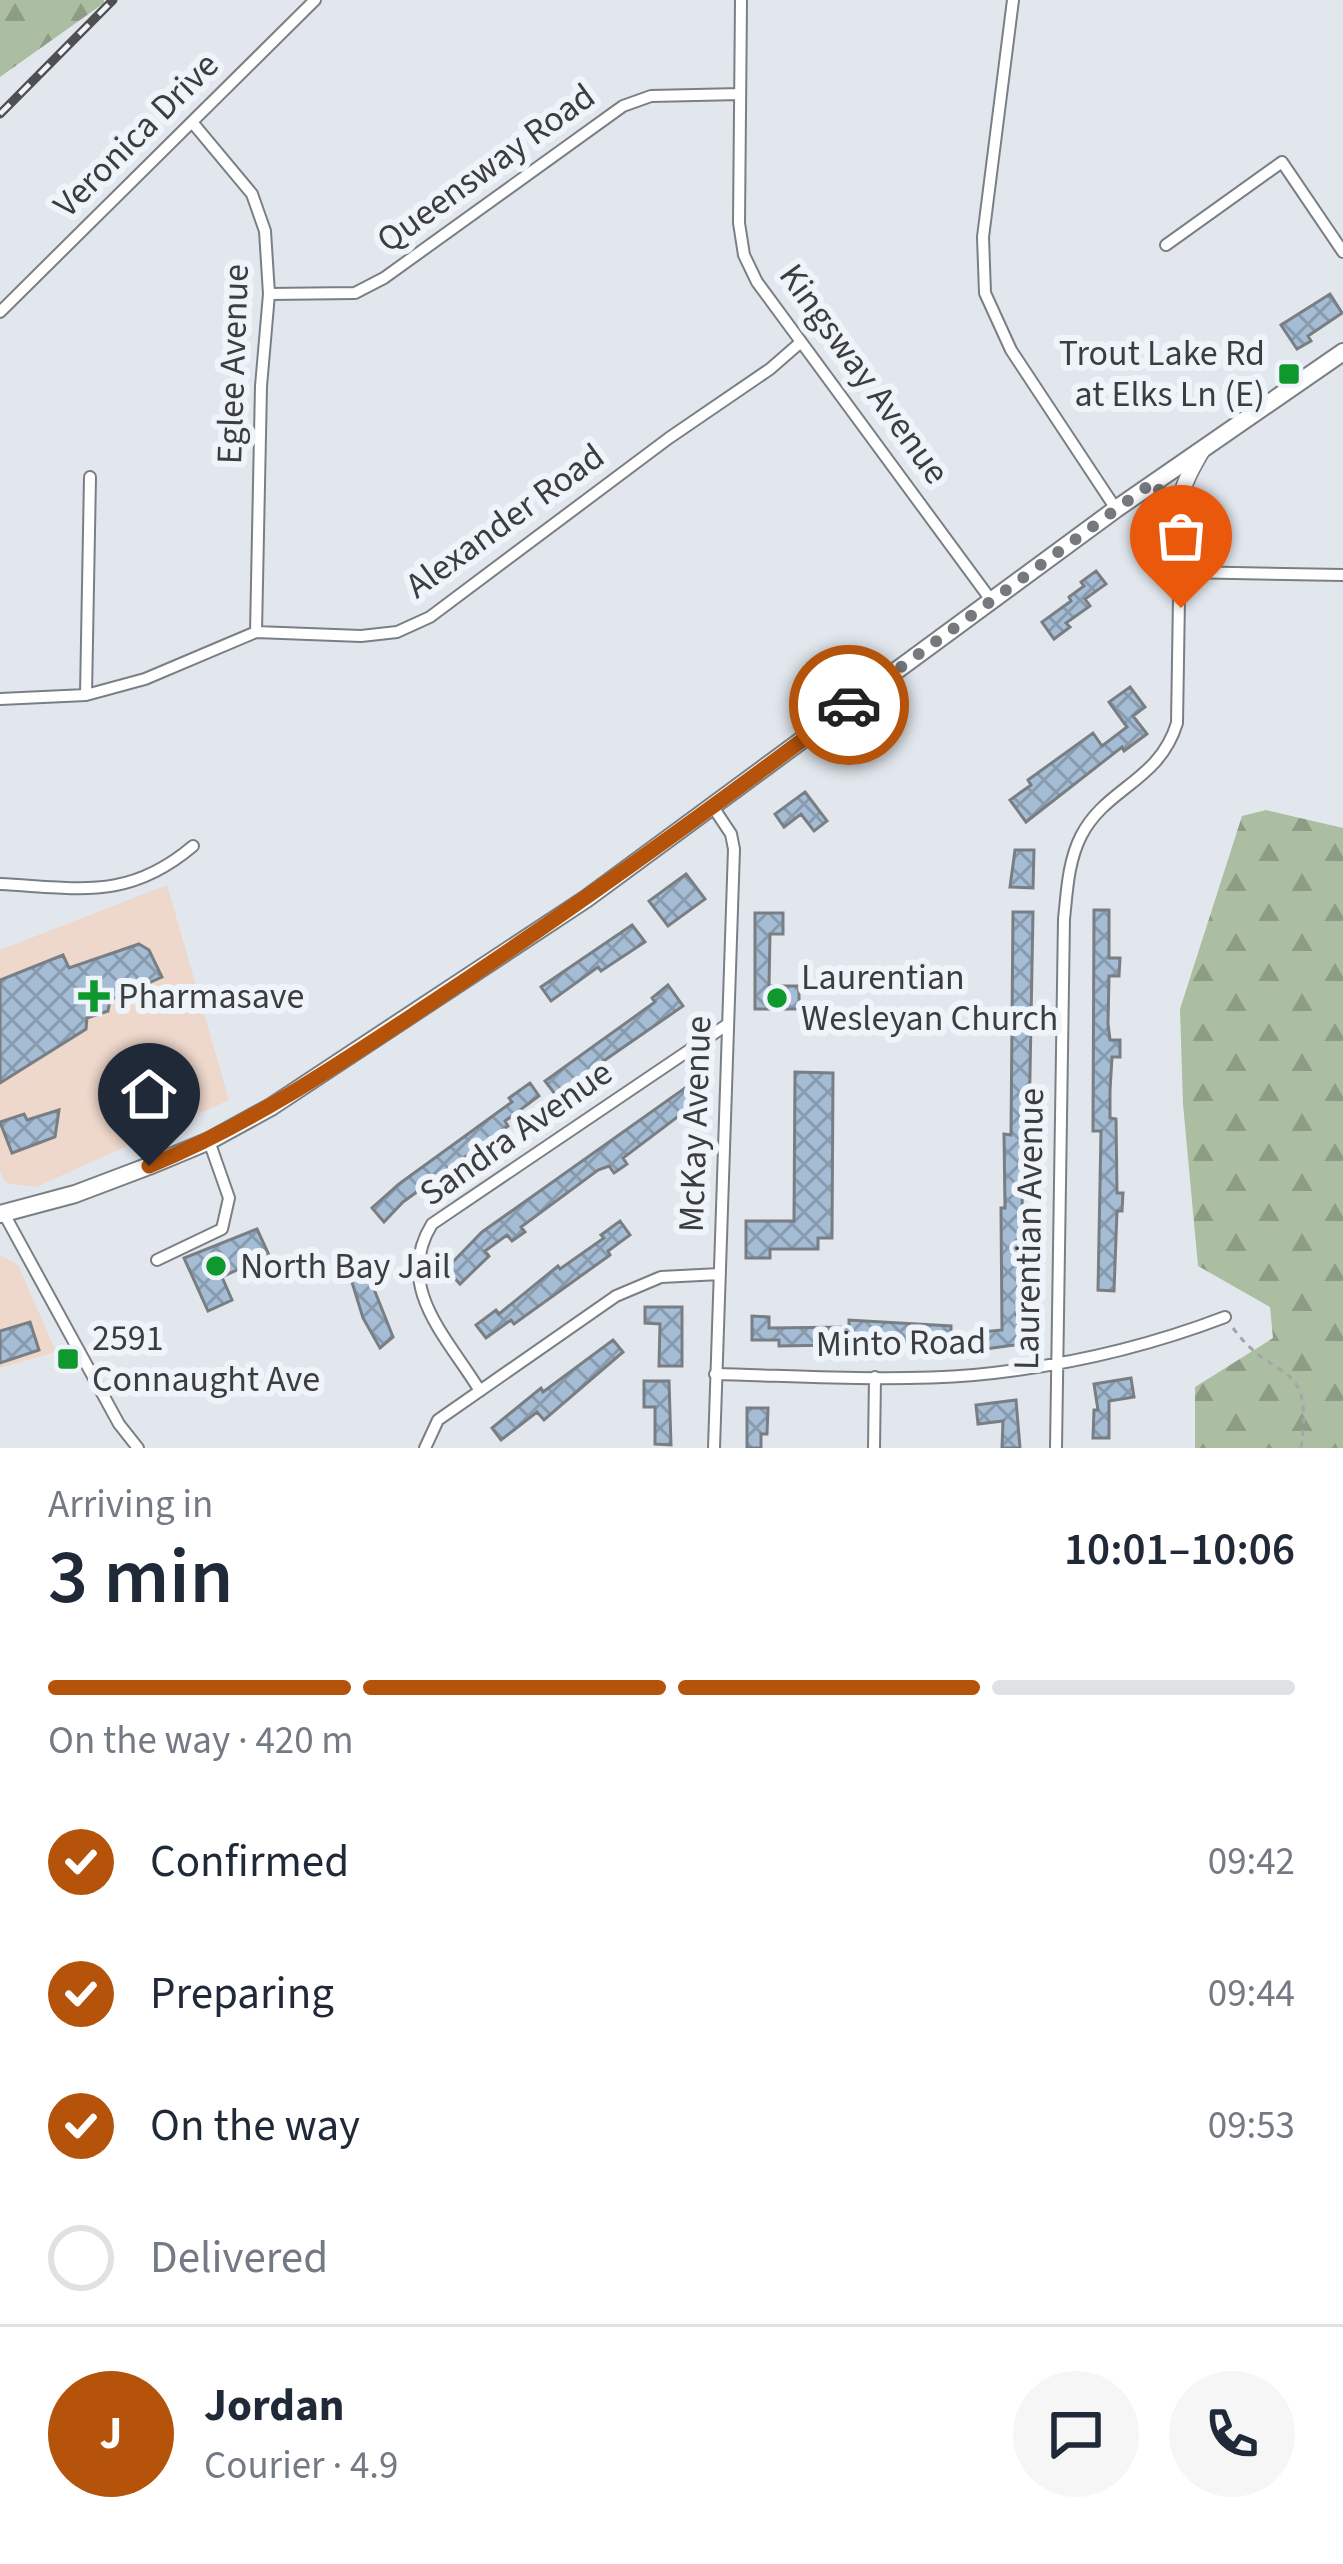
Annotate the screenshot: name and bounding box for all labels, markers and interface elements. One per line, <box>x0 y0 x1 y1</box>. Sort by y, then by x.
street label: Veronica Drive <box>42 41 230 229</box>
street label: Queensway Road <box>366 71 606 265</box>
street label: Kingsway Avenue <box>767 253 961 495</box>
street label: Eglee Avenue <box>204 263 262 465</box>
place label: Trout Lake Rd at Elks Ln (E) <box>1059 328 1265 420</box>
marker: Trout Lake Rd at Elks Ln (E) <box>1276 361 1302 387</box>
street label: Alexander Road <box>395 431 615 611</box>
pin <box>1130 485 1232 608</box>
icon: bag <box>1148 503 1214 569</box>
courier <box>789 645 909 765</box>
icon: car <box>816 672 882 738</box>
place label: Laurentian Wesleyan Church <box>801 952 1058 1044</box>
place label: Pharmasave <box>118 971 304 1022</box>
marker: Pharmasave <box>81 983 107 1009</box>
marker: Laurentian Wesleyan Church <box>764 985 790 1011</box>
street label: McKay Avenue <box>666 1015 724 1233</box>
pin <box>98 1043 200 1166</box>
street label: Sandra Avenue <box>409 1048 623 1218</box>
icon: home <box>116 1061 182 1127</box>
street label: Laurentian Avenue <box>1001 1088 1057 1370</box>
place label: North Bay Jail <box>240 1241 451 1292</box>
marker: North Bay Jail <box>203 1253 229 1279</box>
place label: 2591 Connaught Ave <box>92 1313 320 1405</box>
street label: Minto Road <box>815 1316 987 1370</box>
marker: 2591 Connaught Ave <box>55 1346 81 1372</box>
text: Arriving in <box>48 1477 213 1533</box>
text: 10:01–10:06 <box>1064 1518 1295 1582</box>
text: 3 min <box>48 1522 233 1633</box>
text: On the way · 420 m <box>48 1713 354 1769</box>
icon: check <box>48 1829 114 1895</box>
text: Confirmed <box>150 1830 349 1894</box>
text: 09:42 <box>1208 1834 1295 1890</box>
icon: check <box>48 1961 114 2027</box>
text: Preparing <box>150 1962 334 2026</box>
text: 09:44 <box>1208 1966 1295 2022</box>
icon: check <box>48 2093 114 2159</box>
text: On the way <box>150 2094 360 2158</box>
text: 09:53 <box>1208 2098 1295 2154</box>
text: Delivered <box>150 2226 328 2290</box>
button: chat <box>1013 2371 1139 2497</box>
button: phone <box>1169 2371 1295 2497</box>
text: Jordan <box>204 2374 345 2438</box>
text: J <box>100 2402 122 2466</box>
text: Courier · 4.9 <box>204 2438 398 2494</box>

